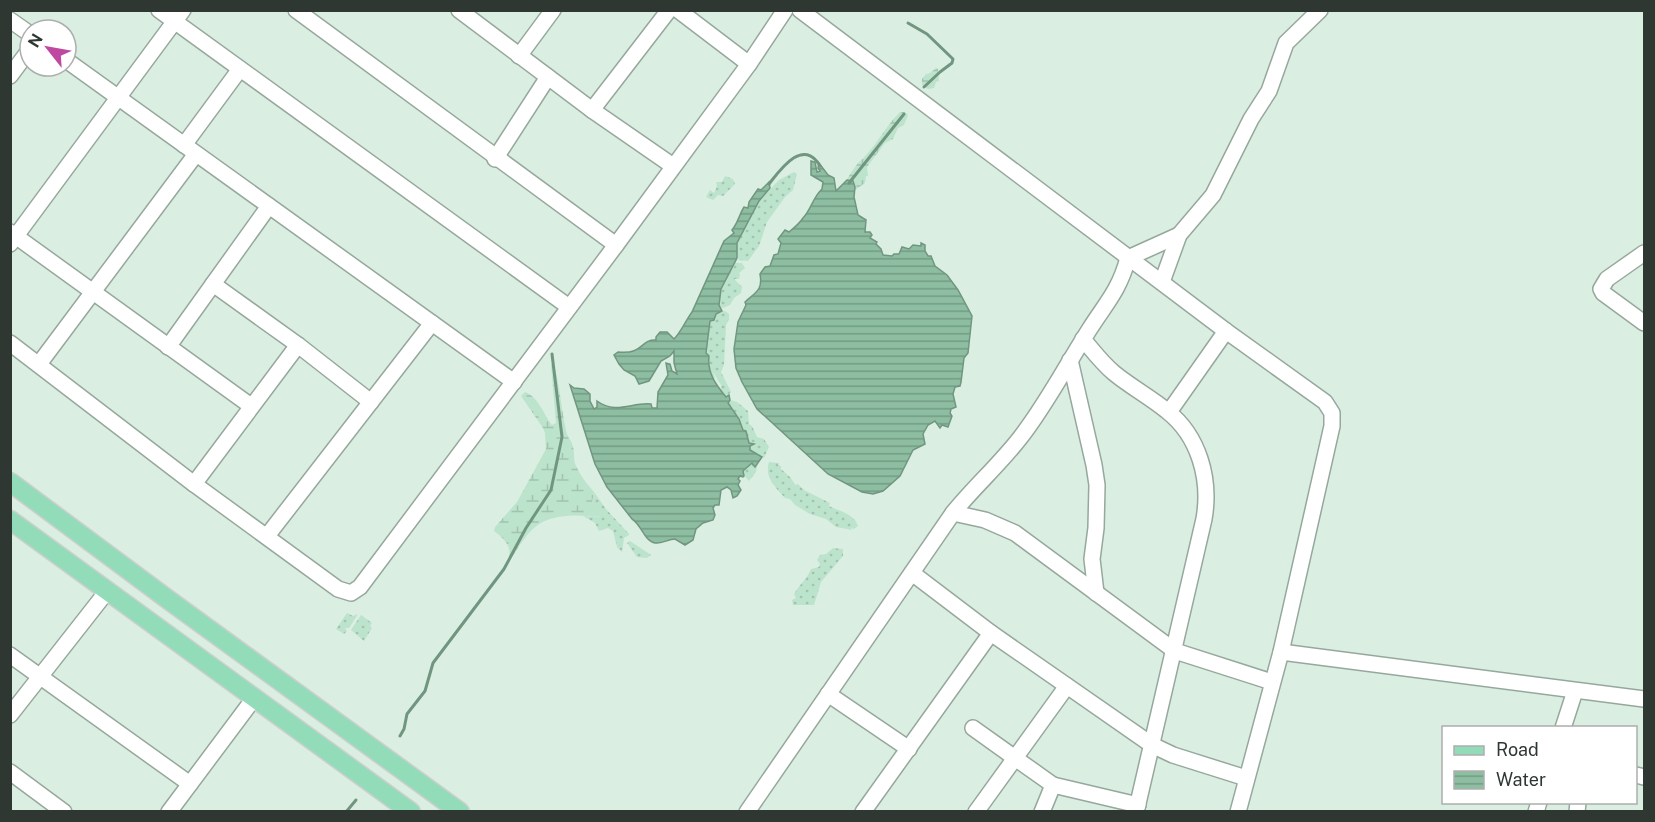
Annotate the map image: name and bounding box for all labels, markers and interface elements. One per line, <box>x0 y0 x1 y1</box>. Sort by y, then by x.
north arrow <box>18 18 78 78</box>
text: N <box>24 30 47 51</box>
legend <box>1442 726 1637 804</box>
text: Road <box>1496 739 1539 760</box>
text: Water <box>1496 769 1546 790</box>

